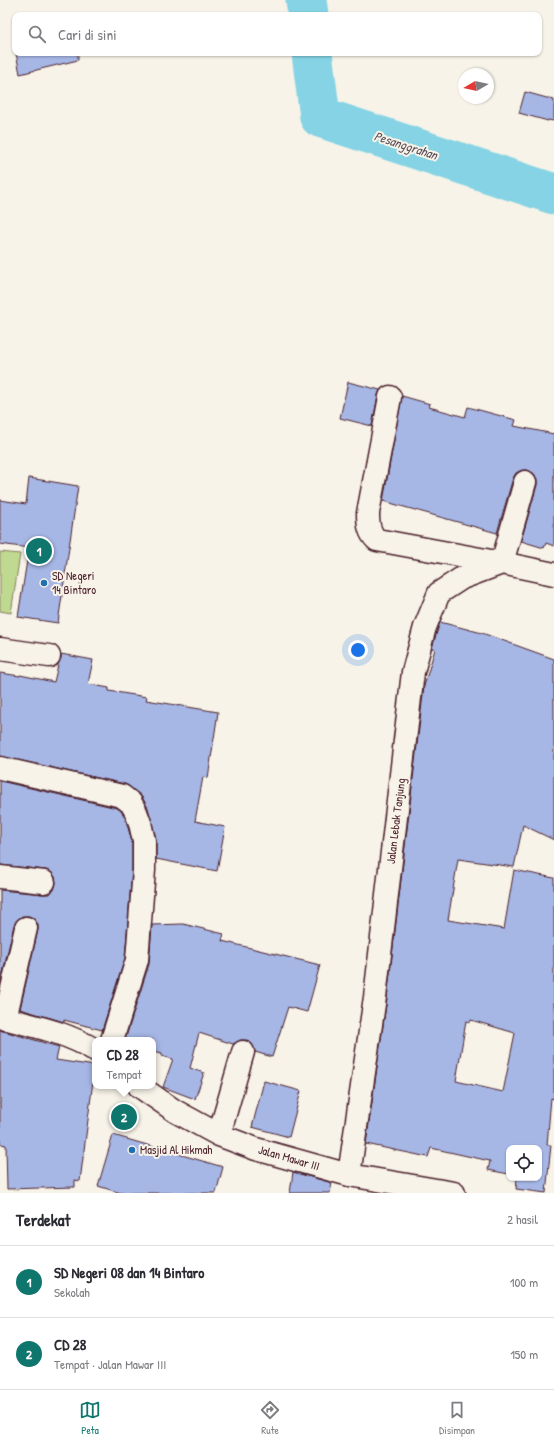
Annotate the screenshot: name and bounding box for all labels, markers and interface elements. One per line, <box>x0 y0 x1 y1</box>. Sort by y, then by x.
search box <box>12 12 542 56</box>
icon: search <box>26 23 48 45</box>
text: Cari di sini <box>58 24 117 45</box>
north arrow <box>458 68 494 104</box>
water label: Pesanggrahan <box>372 126 441 165</box>
pin: 1 <box>26 536 52 566</box>
place label: SD Negeri 14 Bintaro <box>52 567 96 598</box>
marker: SD Negeri 14 Bintaro <box>39 578 49 588</box>
your location <box>348 640 368 660</box>
street label: Jalan Lebak Tanjung <box>382 777 409 865</box>
popup <box>92 1037 156 1089</box>
text: CD 28 <box>106 1044 139 1065</box>
text: Tempat <box>106 1065 142 1083</box>
pin: 2 <box>111 1102 137 1132</box>
place label: Masjid Al Hikmah <box>140 1141 212 1158</box>
street label: Jalan Mawar III <box>256 1141 322 1174</box>
marker: Masjid Al Hikmah <box>127 1145 137 1155</box>
map controls <box>506 1145 542 1181</box>
button: locate <box>506 1145 542 1181</box>
text: Terdekat <box>16 1208 70 1231</box>
text: 2 hasil <box>507 1210 538 1228</box>
text: SD Negeri 08 dan 14 Bintaro <box>54 1262 204 1283</box>
text: 1 <box>27 1273 31 1291</box>
text: 100 m <box>510 1273 538 1291</box>
text: Sekolah <box>54 1283 90 1301</box>
text: CD 28 <box>54 1334 86 1355</box>
text: 2 <box>26 1345 32 1363</box>
text: 150 m <box>510 1345 538 1363</box>
text: Tempat · Jalan Mawar III <box>54 1355 166 1373</box>
tab: Peta <box>79 1399 101 1437</box>
tab: Rute <box>259 1399 281 1437</box>
tab: Disimpan <box>439 1399 475 1437</box>

